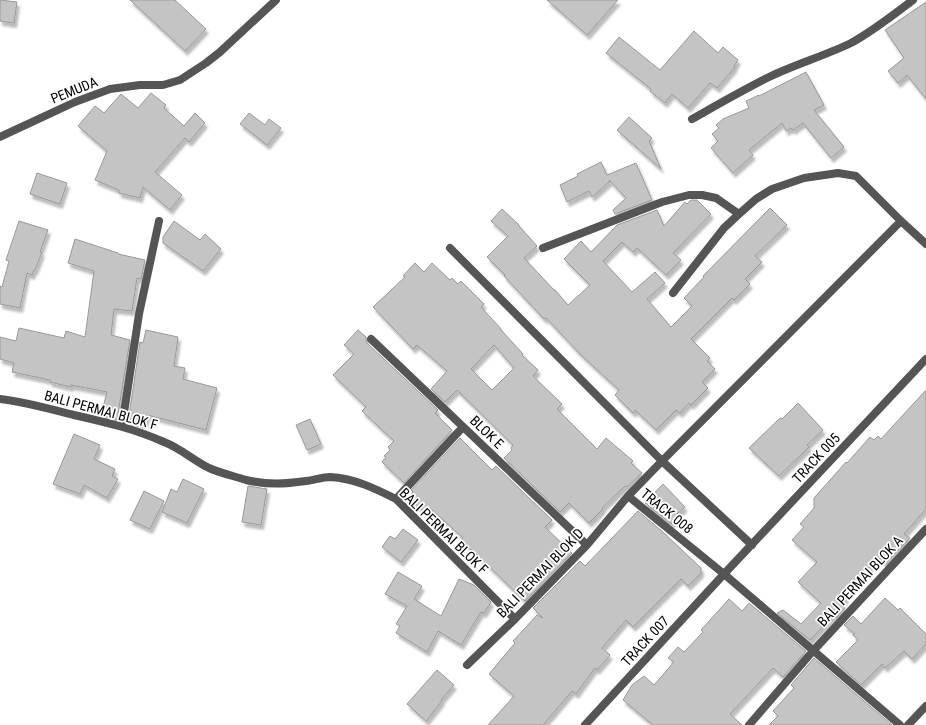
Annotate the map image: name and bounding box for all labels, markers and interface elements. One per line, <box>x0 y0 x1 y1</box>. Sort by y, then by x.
street label: PEMUDA <box>48 73 100 107</box>
street label: BALI PERMAI BLOK F <box>43 387 160 433</box>
street label: BLOK E <box>467 412 507 452</box>
street label: TRACK 005 <box>789 430 843 486</box>
street label: BALI PERMAI BLOK F <box>397 485 492 577</box>
street label: TRACK 008 <box>638 485 696 537</box>
street label: BALI PERMAI BLOK D <box>493 525 587 621</box>
street label: BALI PERMAI BLOK A <box>814 532 906 630</box>
street label: TRACK 007 <box>618 613 672 669</box>

